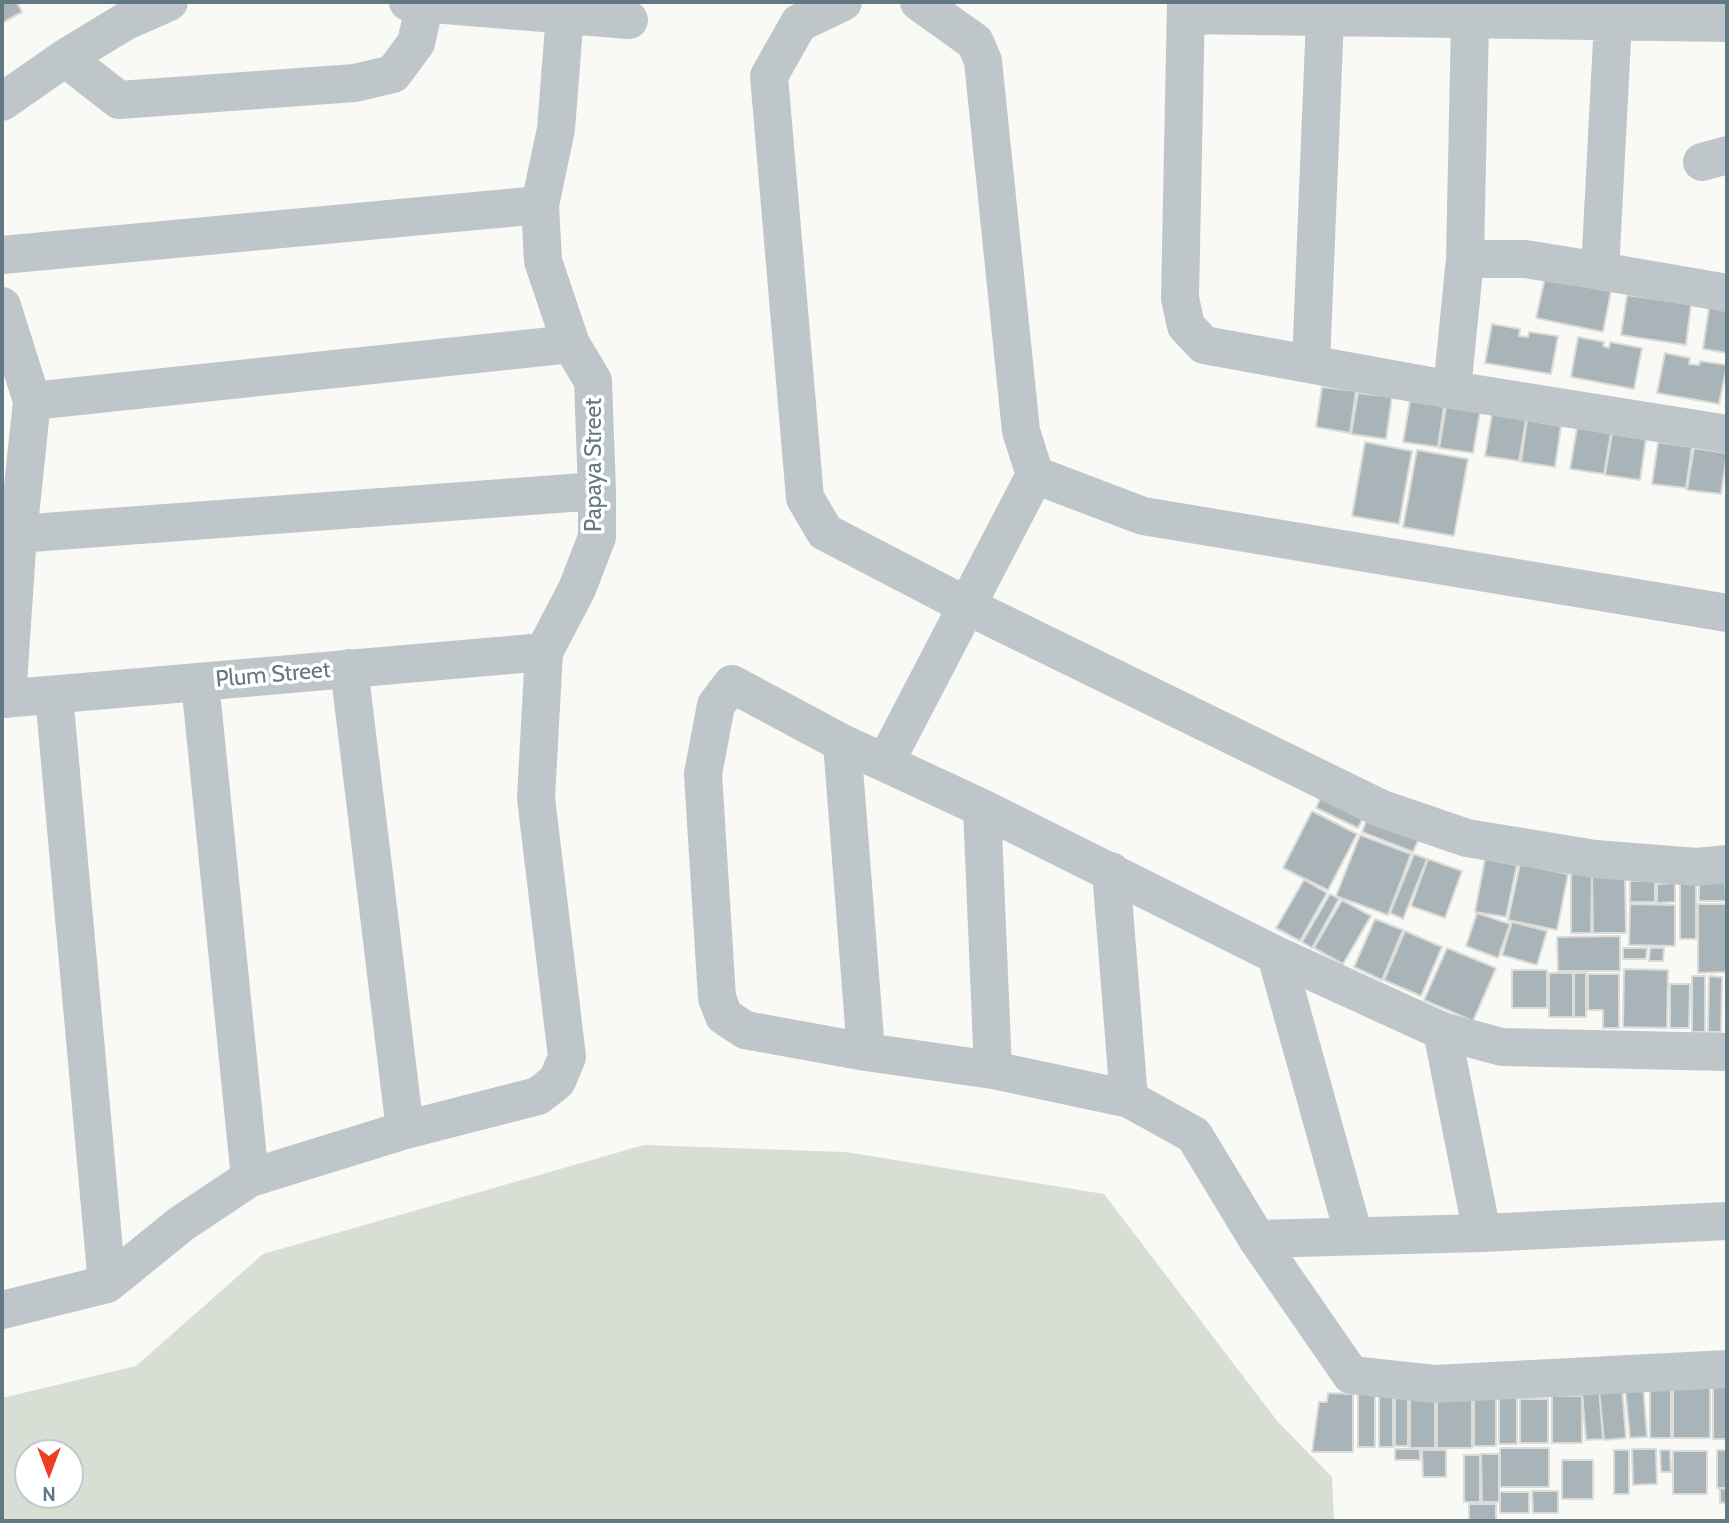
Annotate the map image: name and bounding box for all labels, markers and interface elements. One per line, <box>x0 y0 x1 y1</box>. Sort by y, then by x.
street label: Papaya Street <box>580 398 608 532</box>
street label: Plum Street <box>215 656 331 694</box>
north arrow <box>14 1439 84 1509</box>
text: N <box>42 1482 56 1505</box>

